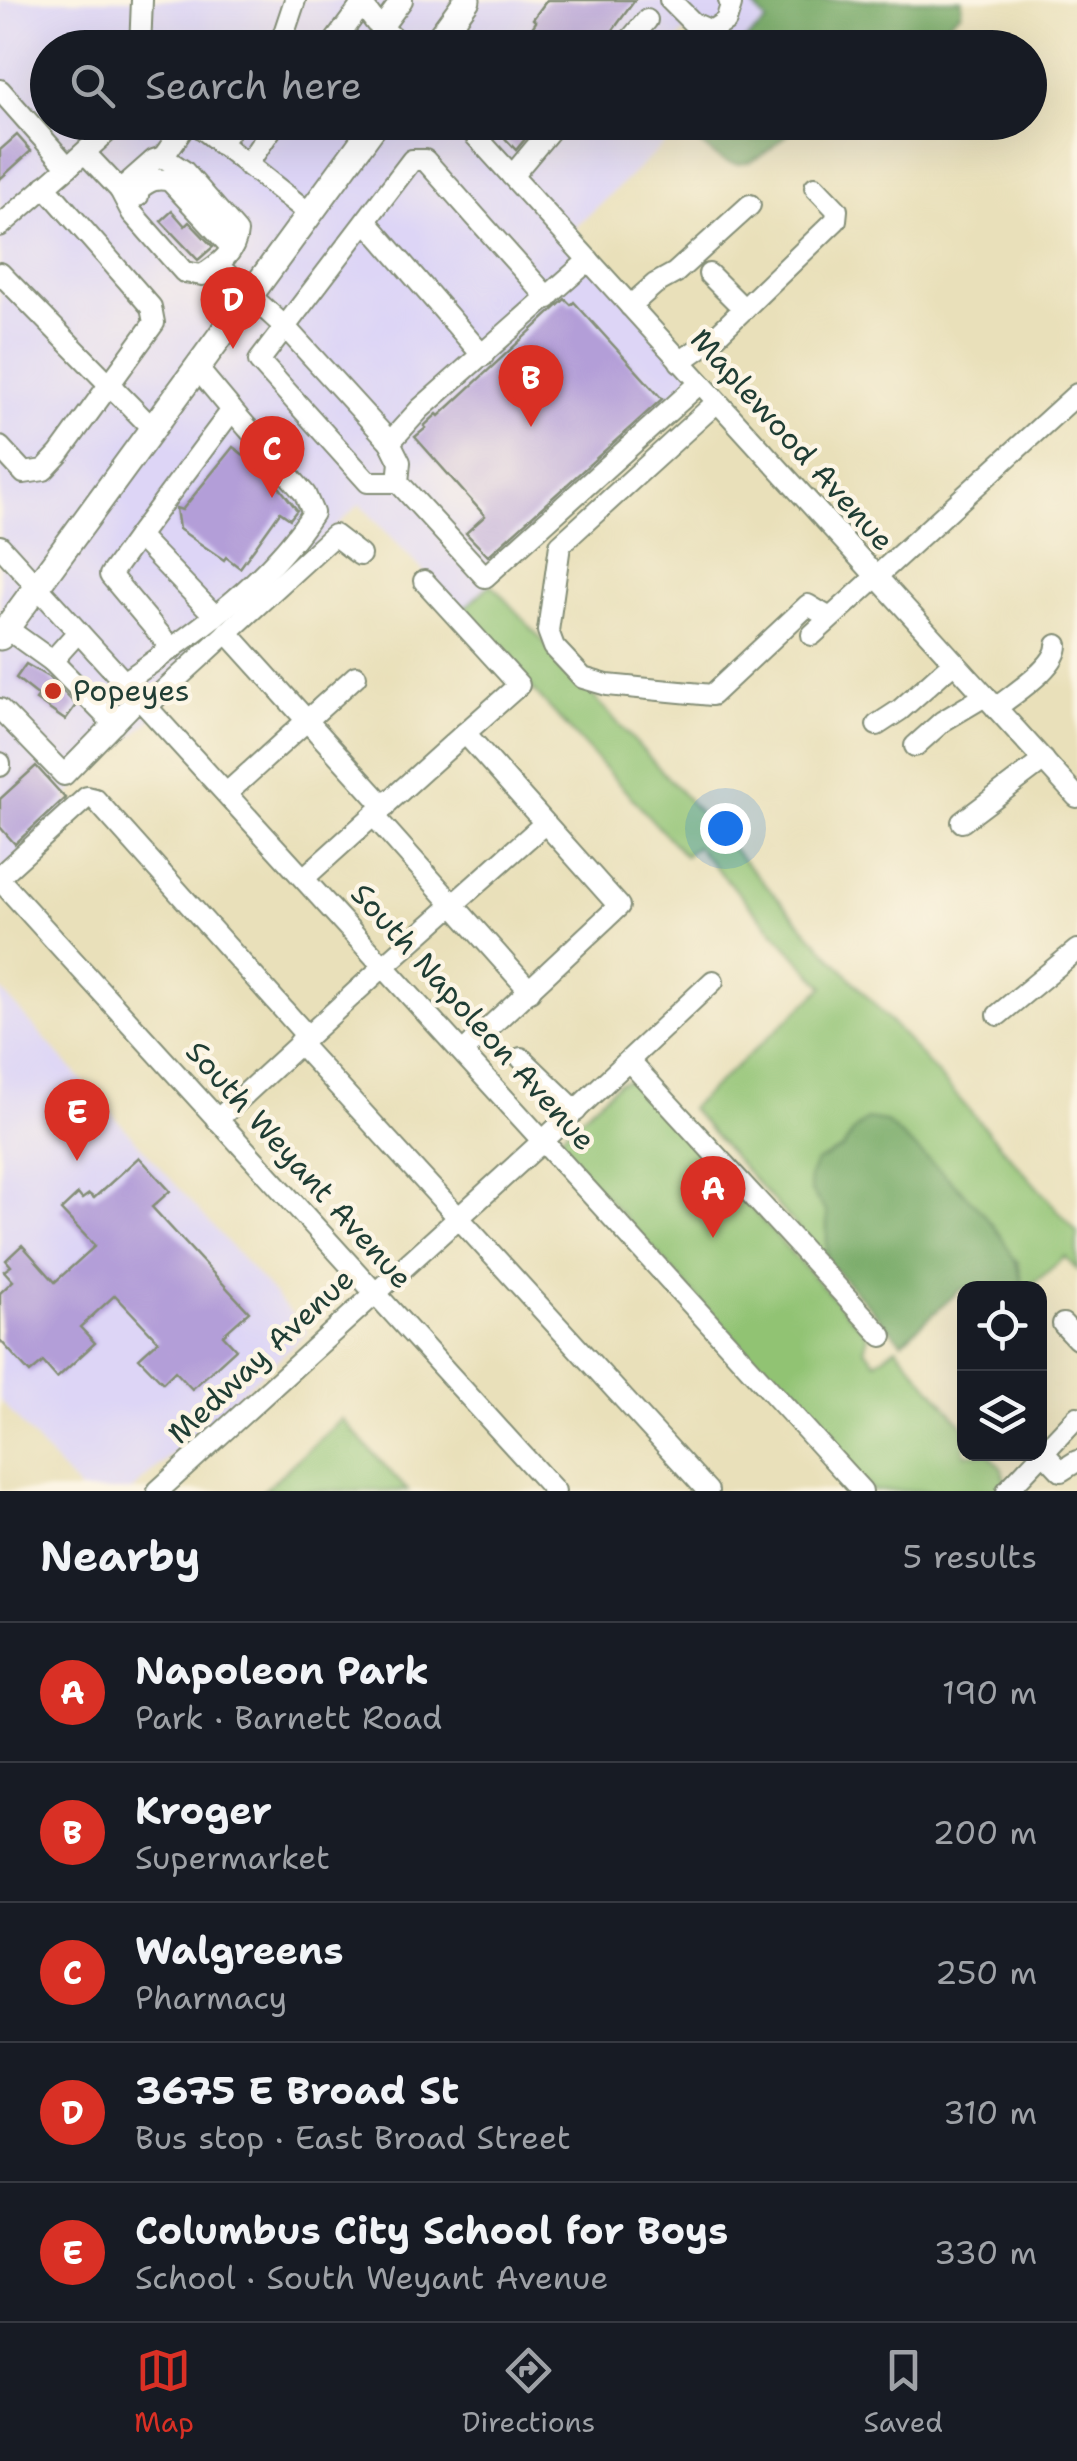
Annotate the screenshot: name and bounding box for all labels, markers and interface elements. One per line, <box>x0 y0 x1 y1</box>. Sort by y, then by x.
search box <box>30 30 1047 140</box>
icon: search <box>65 58 120 113</box>
text: Search here <box>145 60 362 111</box>
pin: D <box>200 266 266 349</box>
street label: Maplewood Avenue <box>681 319 904 560</box>
pin: B <box>498 344 564 427</box>
pin: C <box>240 416 304 498</box>
place label: Popeyes <box>73 670 190 711</box>
marker: Popeyes <box>42 680 64 702</box>
your location <box>700 803 751 854</box>
street label: South Napoleon Avenue <box>342 874 605 1159</box>
street label: South Weyant Avenue <box>177 1032 422 1297</box>
pin: E <box>44 1078 110 1161</box>
pin: A <box>680 1156 746 1238</box>
street label: Medway Avenue <box>159 1258 363 1453</box>
map controls <box>957 1281 1047 1461</box>
button: locate <box>957 1281 1047 1371</box>
button: layers <box>957 1371 1047 1461</box>
text: Nearby <box>40 1528 200 1584</box>
text: 5 results <box>902 1535 1037 1578</box>
text: Napoleon Park <box>135 1645 429 1696</box>
text: A <box>60 1671 85 1714</box>
text: 190 m <box>942 1671 1037 1714</box>
text: Park · Barnett Road <box>135 1696 442 1739</box>
text: Kroger <box>135 1785 272 1836</box>
text: B <box>63 1811 82 1854</box>
text: 200 m <box>933 1811 1037 1854</box>
text: Supermarket <box>135 1836 330 1879</box>
text: Walgreens <box>135 1925 343 1976</box>
text: C <box>63 1951 82 1994</box>
text: 250 m <box>935 1951 1037 1994</box>
text: Pharmacy <box>135 1976 287 2019</box>
text: 3675 E Broad St <box>135 2065 459 2116</box>
text: D <box>61 2091 84 2134</box>
text: 310 m <box>943 2091 1037 2134</box>
text: Bus stop · East Broad Street <box>135 2116 571 2159</box>
text: Columbus City School for Boys <box>135 2205 728 2256</box>
text: E <box>62 2231 83 2274</box>
text: 330 m <box>934 2231 1037 2274</box>
text: School · South Weyant Avenue <box>135 2256 608 2299</box>
tab: Map <box>134 2343 194 2441</box>
tab: Directions <box>462 2343 595 2441</box>
tab: Saved <box>863 2343 943 2441</box>

